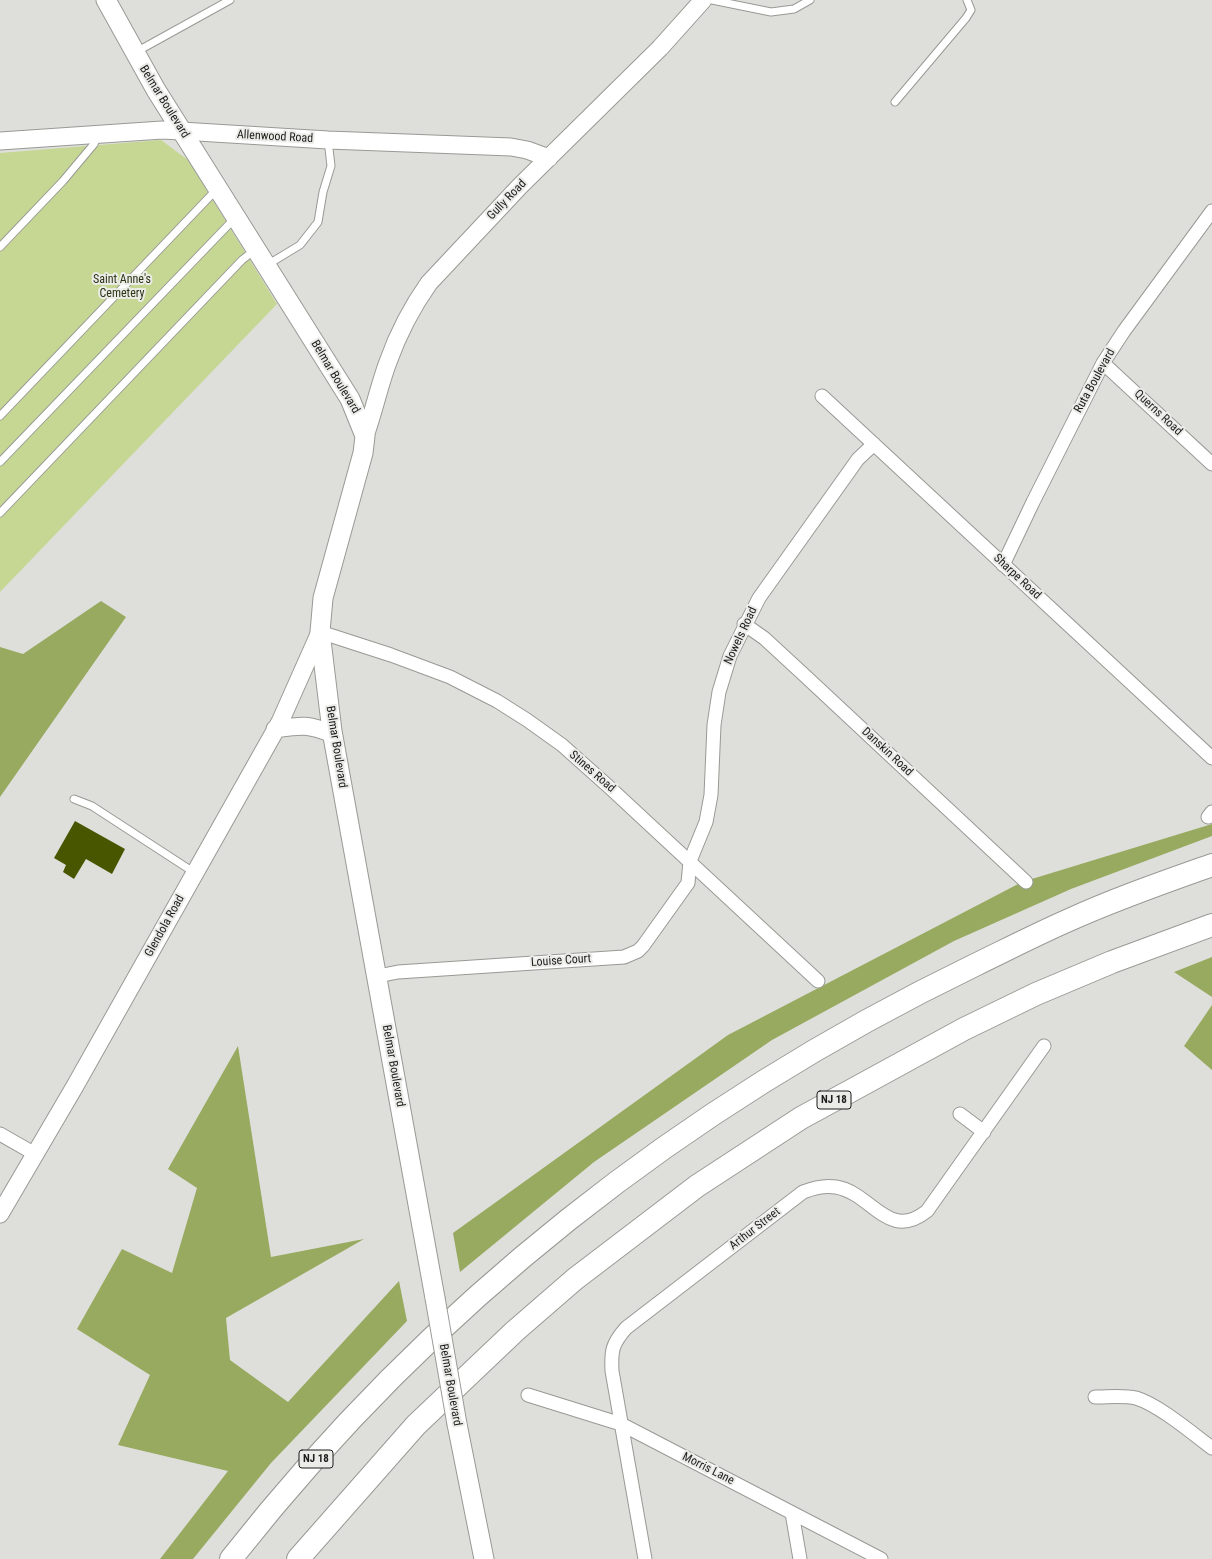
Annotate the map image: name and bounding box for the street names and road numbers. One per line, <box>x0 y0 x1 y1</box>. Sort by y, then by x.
street label: Belmar Boulevard <box>136 63 192 141</box>
street label: Allenwood Road <box>236 128 314 146</box>
street label: Gully Road <box>484 177 530 223</box>
street label: Belmar Boulevard <box>307 338 363 416</box>
street label: Ruta Boulevard <box>1071 346 1119 416</box>
street label: Querns Road <box>1131 387 1185 439</box>
street label: Sharpe Road <box>990 551 1044 603</box>
street label: Nowels Road <box>721 605 761 667</box>
street label: Belmar Boulevard <box>322 705 350 789</box>
street label: Danskin Road <box>858 725 916 779</box>
street label: Stines Road <box>566 748 618 796</box>
street label: Glendola Road <box>142 893 188 959</box>
street label: Louise Court <box>530 952 592 970</box>
street label: Belmar Boulevard <box>379 1024 407 1108</box>
road number: NJ 18 <box>817 1091 851 1109</box>
street label: Arthur Street <box>727 1205 783 1253</box>
street label: Belmar Boulevard <box>436 1343 464 1427</box>
road number: NJ 18 <box>299 1450 333 1468</box>
street label: Morris Lane <box>680 1450 736 1488</box>

